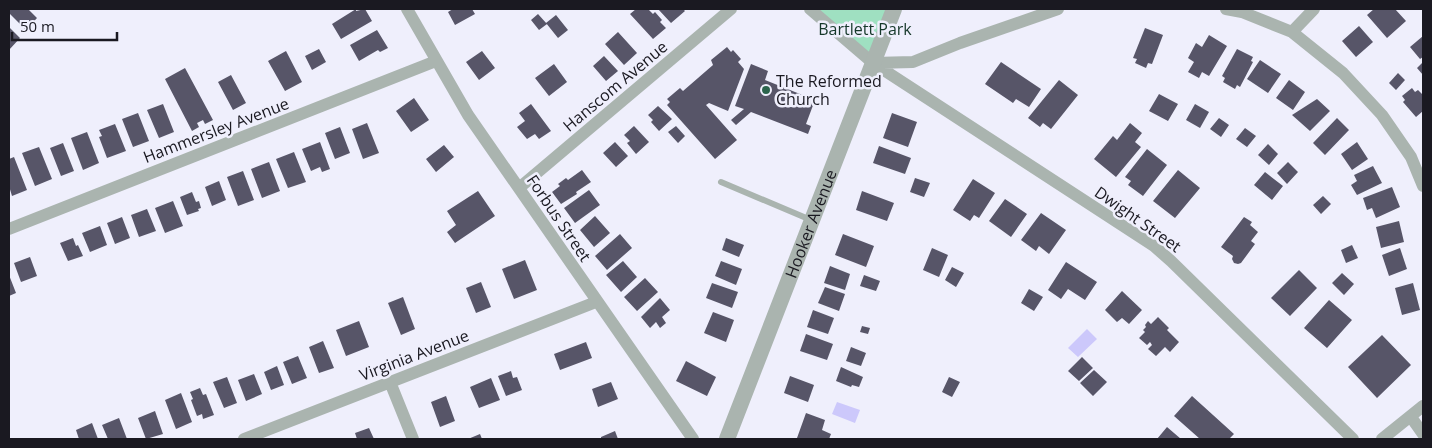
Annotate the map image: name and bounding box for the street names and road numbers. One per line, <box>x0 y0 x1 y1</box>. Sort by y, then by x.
street label: Hanscom Avenue <box>558 36 672 136</box>
street label: Hammersley Avenue <box>140 92 292 168</box>
street label: Hooker Avenue <box>780 166 842 281</box>
street label: Forbus Street <box>522 170 596 266</box>
street label: Dwight Street <box>1090 181 1186 257</box>
street label: Virginia Avenue <box>356 324 472 386</box>

